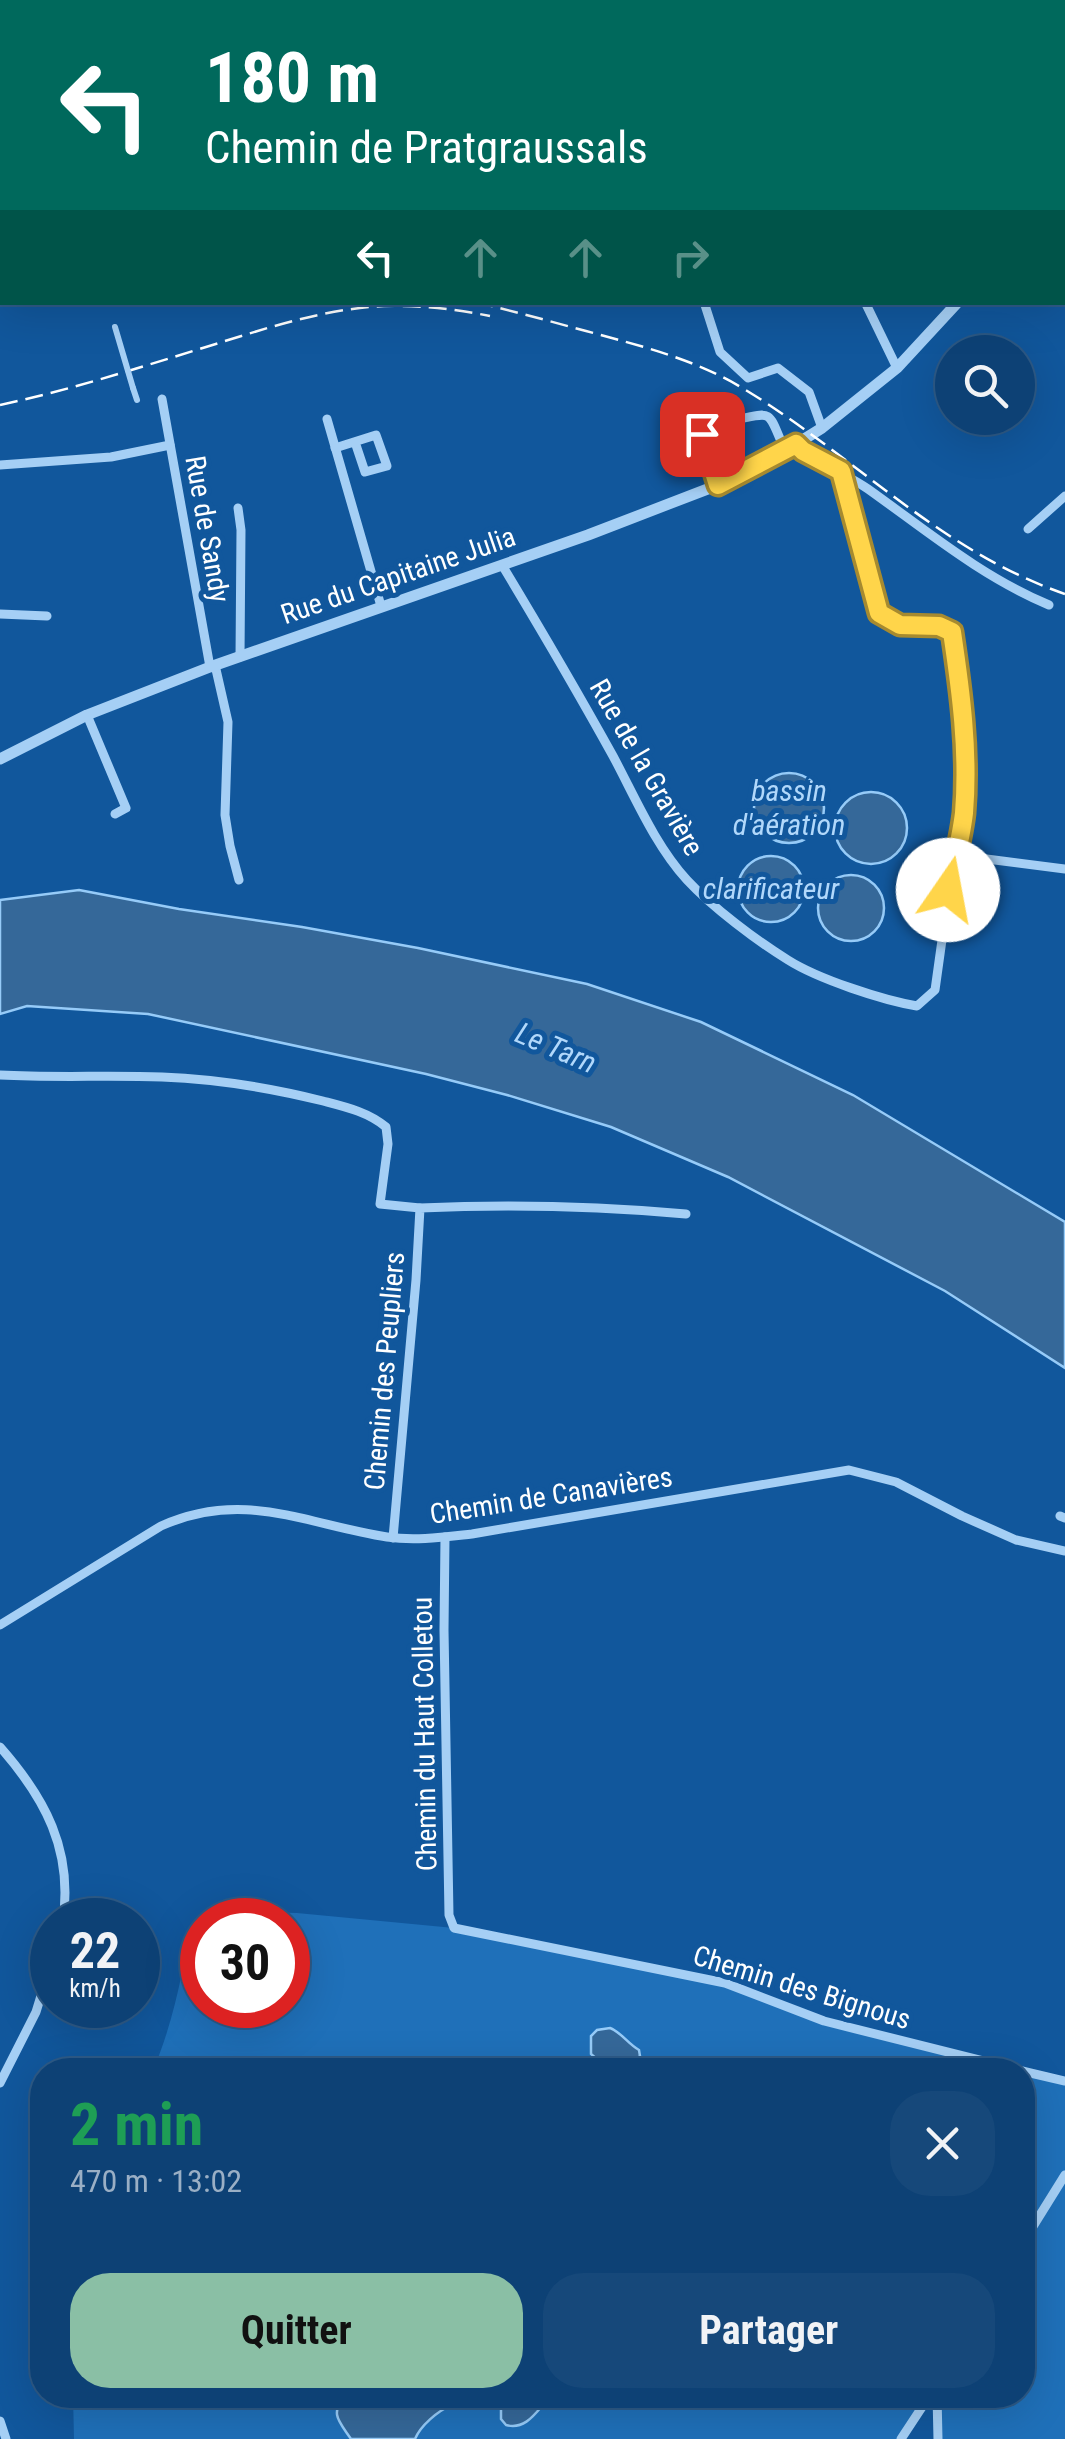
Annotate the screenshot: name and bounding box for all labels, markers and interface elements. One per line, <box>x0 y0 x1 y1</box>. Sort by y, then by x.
text: 180 m <box>205 37 379 119</box>
icon: left <box>40 40 170 170</box>
text: Chemin de Pratgraussals <box>205 121 648 174</box>
icon: left <box>348 230 403 285</box>
icon: ahead <box>453 230 508 285</box>
icon: ahead <box>558 230 613 285</box>
icon: right <box>663 230 718 285</box>
map controls <box>935 335 1035 435</box>
button: search <box>935 335 1035 435</box>
pin <box>660 392 745 477</box>
icon: arrive <box>675 407 730 462</box>
street label: Rue de Sandy <box>178 453 237 605</box>
street label: Rue du Capitaine Julia <box>277 520 520 631</box>
street label: Rue de la Gravière <box>583 673 710 861</box>
water label: bassin d'aération <box>733 773 845 842</box>
position arrow <box>896 838 1000 942</box>
water label: clarificateur <box>703 871 840 906</box>
water label: Le Tarn <box>511 1015 602 1080</box>
street label: Chemin des Peupliers <box>358 1250 411 1492</box>
street label: Chemin de Canavières <box>427 1460 675 1531</box>
street label: Chemin du Haut Colletou <box>406 1597 443 1871</box>
speed limit sign: 30 <box>180 1898 310 2028</box>
text: 22 <box>70 1922 120 1980</box>
street label: Chemin des Bignous <box>689 1939 915 2036</box>
text: km/h <box>69 1974 121 2003</box>
text: 2 min <box>70 2089 203 2160</box>
button: close <box>890 2091 995 2196</box>
text: 470 m · 13:02 <box>70 2162 242 2200</box>
button: Quitter <box>70 2273 523 2388</box>
button: Partager <box>543 2273 995 2388</box>

